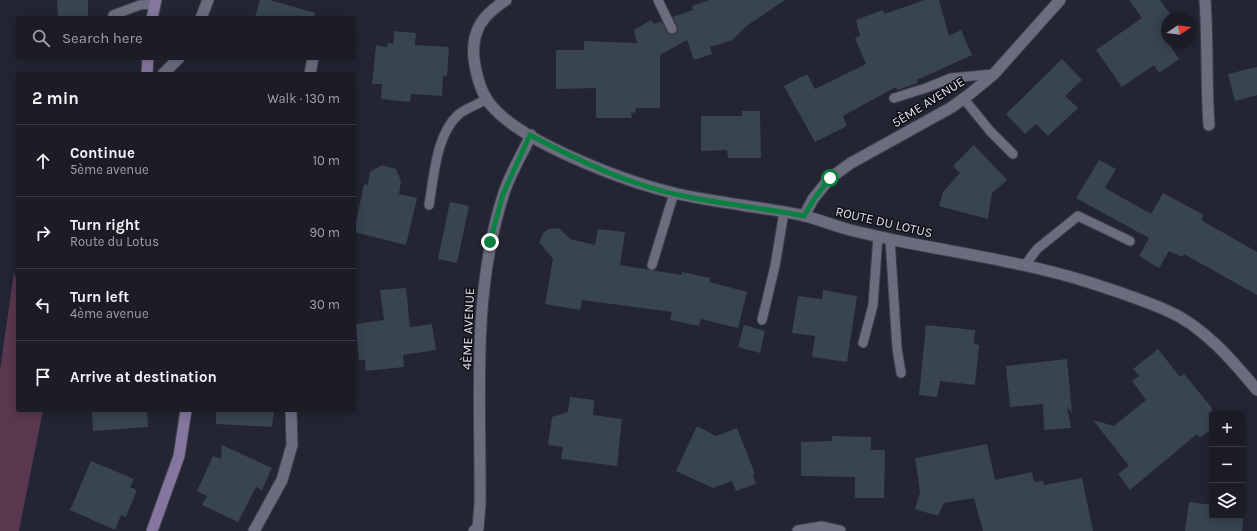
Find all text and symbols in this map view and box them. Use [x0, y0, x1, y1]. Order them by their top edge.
north arrow [1161, 12, 1197, 48]
search box [16, 16, 356, 60]
icon: search [30, 27, 52, 49]
text: Search here [62, 29, 143, 47]
street label: 5ÈME AVENUE [888, 72, 967, 130]
text: 2 min [32, 88, 79, 108]
text: Walk · 130 m [267, 91, 340, 106]
text: Continue [70, 144, 135, 162]
icon: ahead [32, 150, 54, 172]
text: 10 m [313, 153, 340, 168]
text: 5ème avenue [70, 162, 149, 177]
route start [821, 169, 839, 187]
street label: ROUTE DU LOTUS [834, 204, 934, 240]
text: Turn right [70, 216, 140, 234]
icon: right [32, 222, 54, 244]
text: 90 m [309, 225, 340, 240]
route end [481, 233, 499, 251]
text: Route du Lotus [70, 234, 159, 249]
street label: 4ÈME AVENUE [457, 287, 477, 370]
text: Turn left [70, 288, 129, 306]
icon: left [32, 294, 54, 316]
text: 30 m [309, 297, 340, 312]
text: 4ème avenue [70, 306, 149, 321]
icon: arrive [32, 366, 54, 388]
text: Arrive at destination [70, 368, 217, 386]
map controls [1209, 411, 1245, 519]
button: + [1209, 411, 1245, 447]
button: − [1209, 447, 1245, 483]
button: layers [1209, 483, 1245, 519]

